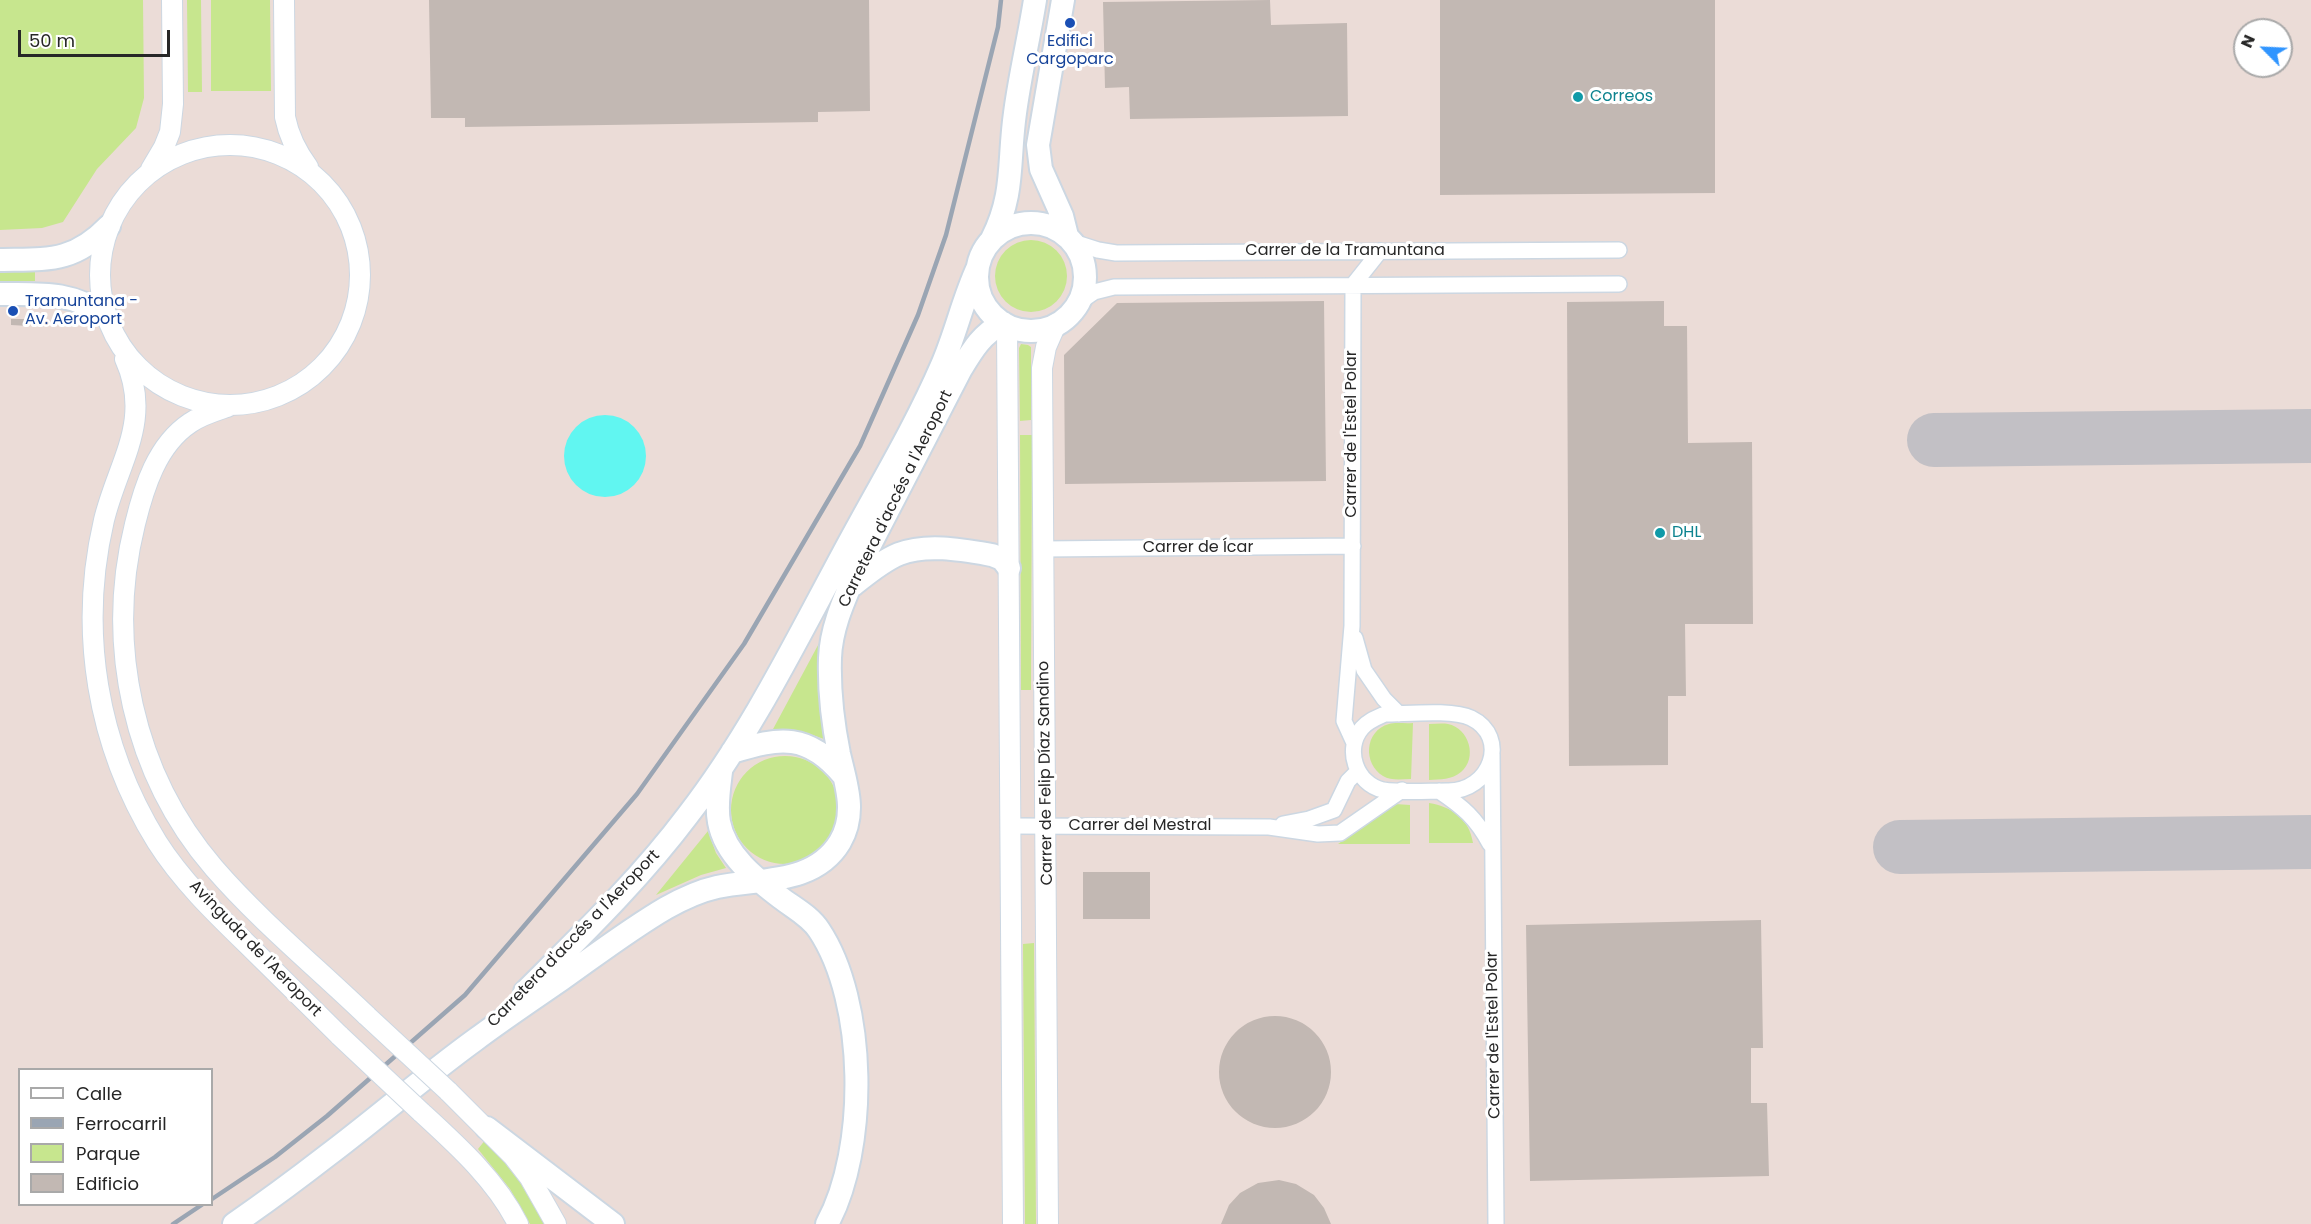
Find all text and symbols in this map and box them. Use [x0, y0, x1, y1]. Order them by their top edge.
marker: Edifici Cargoparc [1063, 16, 1077, 30]
scale bar [21, 18, 172, 56]
north arrow [2233, 18, 2293, 78]
text: 50 m [29, 28, 75, 53]
text: N [2235, 31, 2261, 51]
place label: Edifici Cargoparc [1026, 32, 1114, 70]
place label: Correos [1590, 87, 1653, 107]
marker: Correos [1571, 90, 1585, 104]
street label: Carrer de la Tramuntana [1245, 241, 1445, 261]
place label: Tramuntana - Av. Aeroport [25, 292, 138, 330]
marker: Tramuntana - Av. Aeroport [6, 304, 20, 318]
street label: Carrer de l'Estel Polar [1342, 350, 1362, 518]
street label: Carretera d'accés a l'Aeroport [835, 387, 957, 611]
place label: DHL [1672, 523, 1701, 543]
marker: DHL [1653, 526, 1667, 540]
street label: Carrer de Ícar [1143, 538, 1253, 558]
street label: Carrer de Felip Díaz Sandino [1034, 661, 1058, 885]
street label: Carrer del Mestral [1069, 816, 1211, 836]
street label: Carretera d'accés a l'Aeroport [484, 846, 664, 1032]
street label: Avinguda de l'Aeroport [185, 877, 325, 1021]
street label: Carrer de l'Estel Polar [1483, 951, 1505, 1119]
legend [18, 1068, 213, 1206]
text: Calle [76, 1081, 122, 1106]
text: Ferrocarril [76, 1111, 167, 1136]
text: Parque [76, 1141, 140, 1166]
text: Edificio [76, 1171, 139, 1196]

